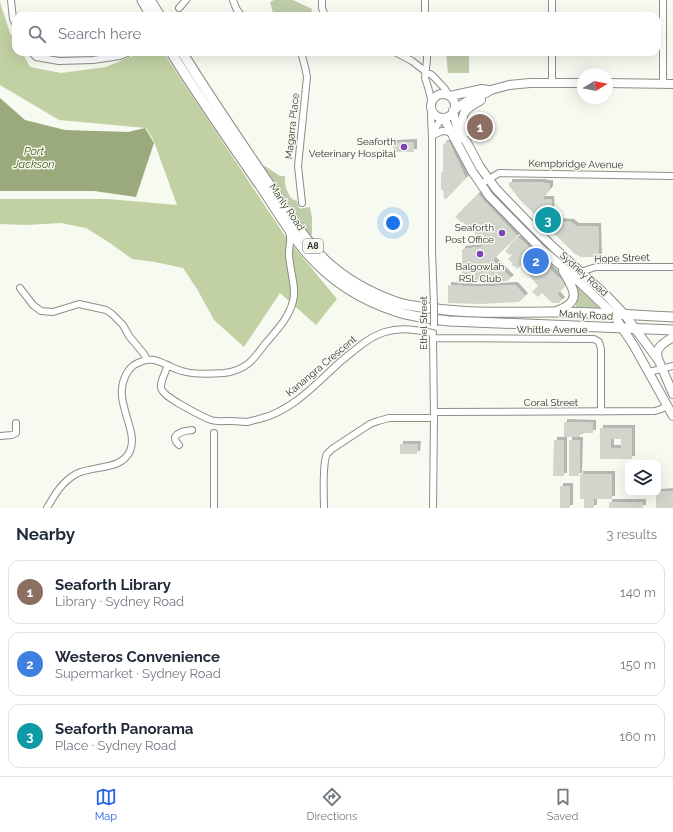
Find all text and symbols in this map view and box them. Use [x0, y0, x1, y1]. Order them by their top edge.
search box [12, 12, 661, 56]
icon: search [26, 23, 48, 45]
text: Search here [58, 25, 141, 43]
north arrow [577, 68, 613, 104]
street label: Magarra Place [283, 92, 301, 160]
pin: 1 [467, 112, 493, 142]
place label: Seaforth Veterinary Hospital [309, 136, 396, 159]
marker: Seaforth Veterinary Hospital [399, 142, 409, 152]
water label: Port Jackson [13, 145, 54, 171]
street label: Kempbridge Avenue [529, 158, 624, 170]
street label: Manly Road [267, 181, 307, 233]
pin: 3 [535, 205, 561, 235]
your location [383, 213, 403, 233]
place label: Seaforth Post Office [445, 222, 494, 245]
marker: Seaforth Post Office [497, 228, 507, 238]
road number: A8 [303, 239, 323, 253]
pin: 2 [523, 246, 549, 276]
marker: Balgowlah RSL Club [475, 249, 485, 259]
street label: Sydney Road [558, 250, 610, 298]
street label: Hope Street [594, 252, 651, 264]
place label: Balgowlah RSL Club [456, 261, 505, 284]
street label: Ethel Street [418, 295, 429, 350]
street label: Manly Road [559, 308, 613, 322]
street label: Whittle Avenue [516, 324, 588, 335]
street label: Kanangra Crescent [284, 333, 359, 399]
street label: Coral Street [524, 397, 579, 408]
map controls [625, 460, 661, 496]
button: layers [625, 460, 661, 496]
text: Nearby [16, 524, 75, 544]
text: 3 results [607, 527, 657, 542]
text: Seaforth Library [55, 576, 171, 594]
text: 1 [27, 585, 33, 600]
text: 140 m [620, 585, 656, 600]
text: Library · Sydney Road [55, 594, 184, 609]
text: Westeros Convenience [55, 648, 220, 666]
text: 2 [26, 657, 34, 672]
text: 150 m [620, 657, 656, 672]
text: Supermarket · Sydney Road [55, 666, 221, 681]
text: Seaforth Panorama [55, 720, 193, 738]
text: 3 [26, 729, 34, 744]
text: 160 m [619, 729, 656, 744]
text: Place · Sydney Road [55, 738, 176, 753]
tab: Map [95, 786, 117, 823]
tab: Directions [307, 786, 357, 823]
tab: Saved [547, 786, 578, 823]

